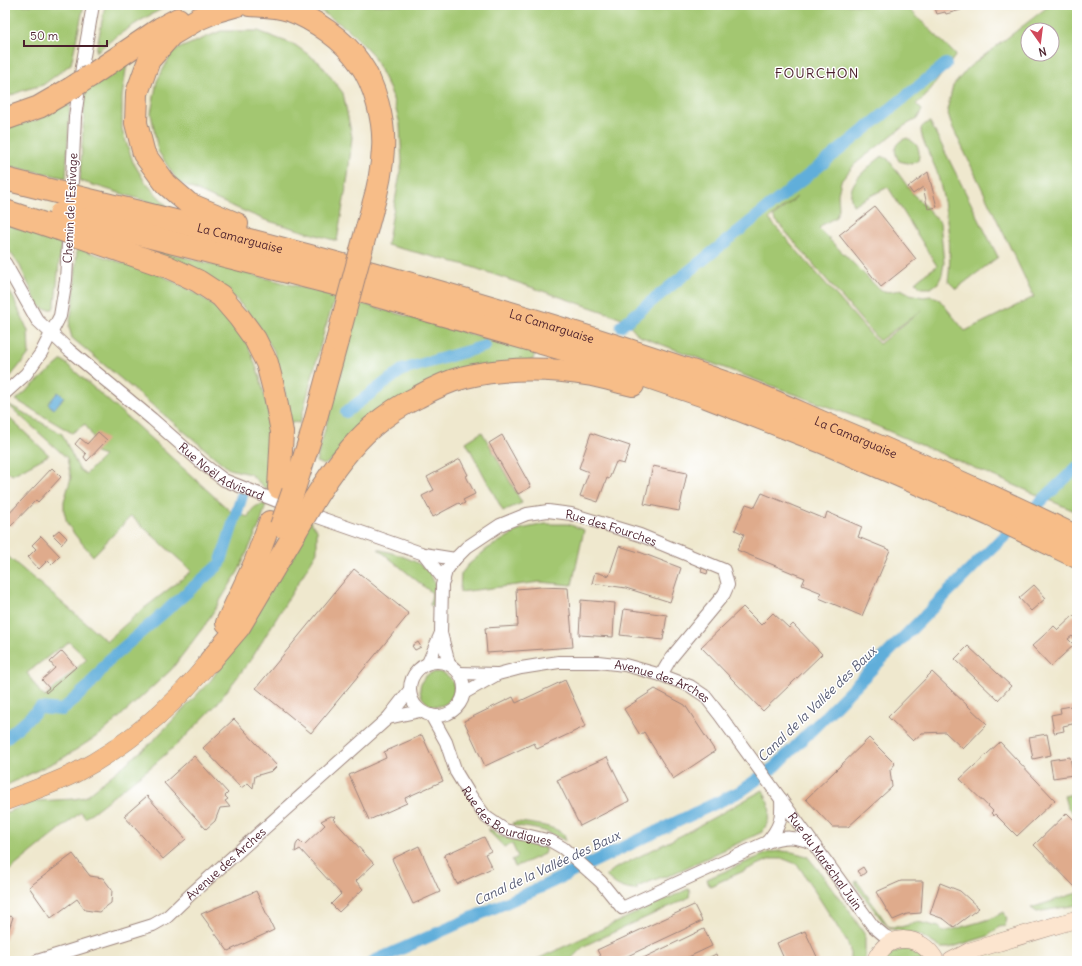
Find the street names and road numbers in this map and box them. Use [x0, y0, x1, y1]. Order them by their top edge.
street label: Chemin de l'Estivage [60, 152, 80, 264]
street label: La Camarguaise [196, 219, 285, 256]
street label: La Camarguaise [508, 305, 596, 346]
street label: La Camarguaise [812, 413, 900, 461]
street label: Rue Noël Advisard [176, 439, 266, 503]
street label: Rue des Fourches [565, 506, 659, 549]
street label: Avenue des Arches [614, 656, 714, 705]
street label: Rue des Bourdigues [459, 783, 553, 848]
street label: Rue du Maréchal Juin [785, 809, 866, 912]
street label: Avenue des Arches [182, 824, 269, 903]

